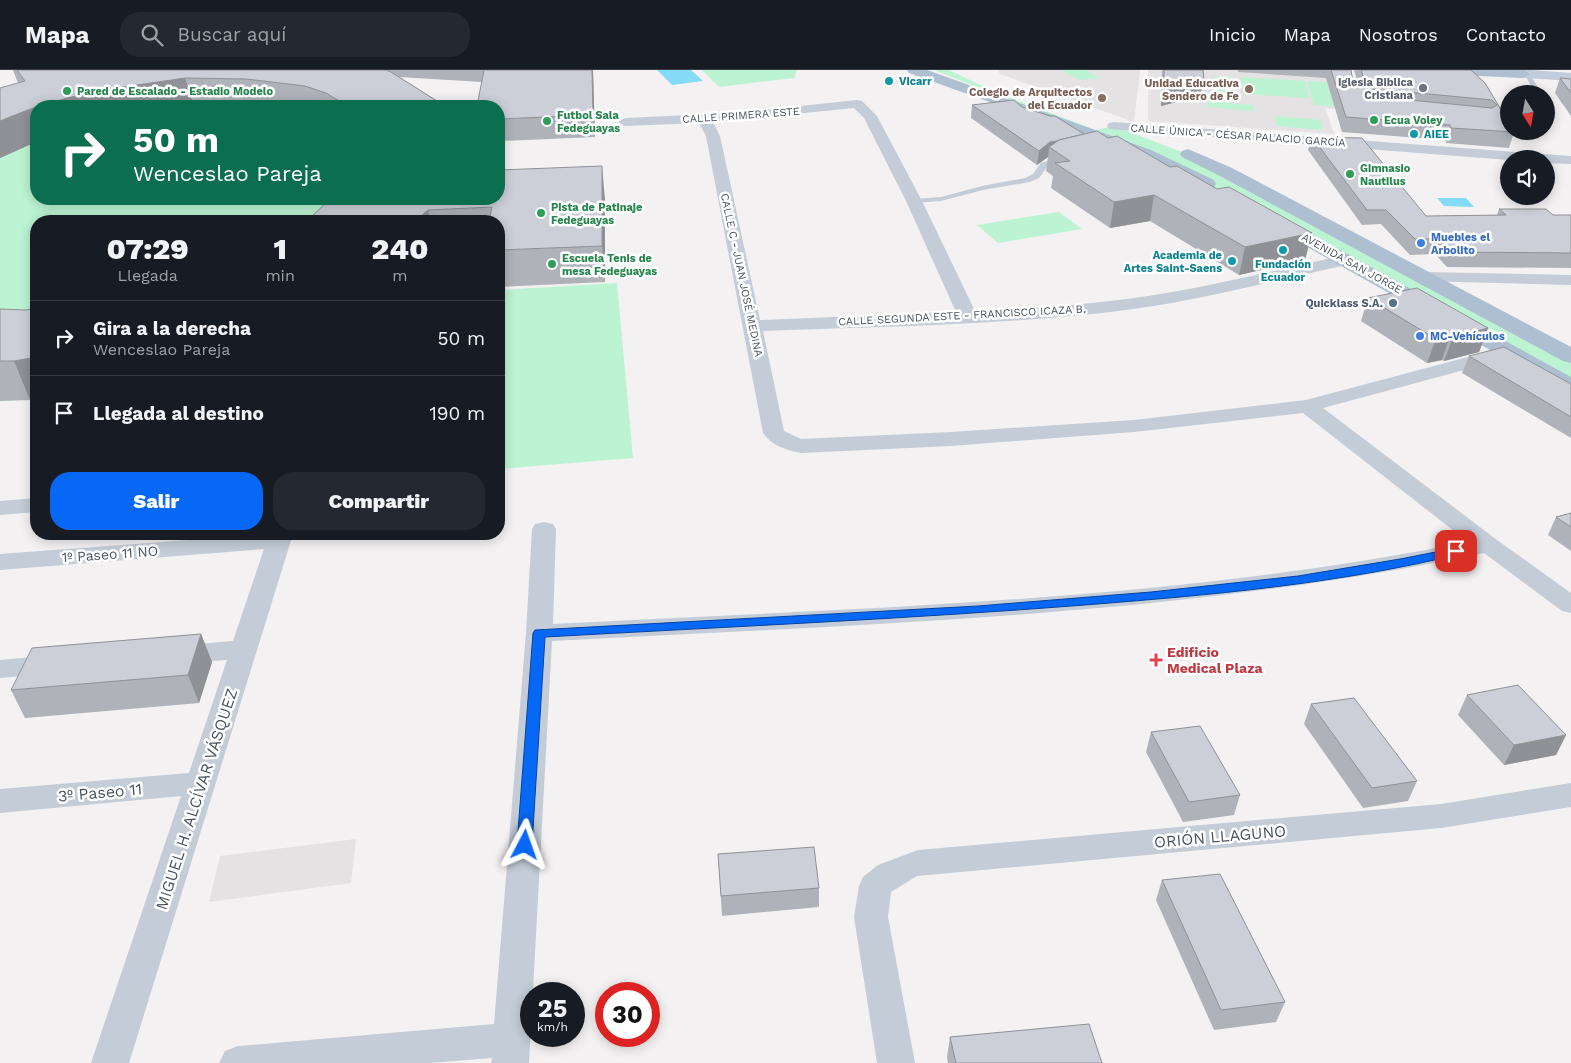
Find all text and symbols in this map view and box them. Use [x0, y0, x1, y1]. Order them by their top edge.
search box [120, 12, 470, 57]
text: Mapa [25, 21, 90, 49]
icon: search [138, 21, 166, 49]
text: Buscar aquí [178, 23, 286, 46]
text: Inicio [1209, 24, 1256, 45]
text: Mapa [1284, 24, 1331, 45]
text: Nosotros [1359, 24, 1438, 45]
text: Contacto [1466, 24, 1546, 45]
marker: Vicarr [883, 75, 895, 87]
place label: Vicarr [899, 75, 932, 88]
place label: Iglesia Biblica Cristiana [1338, 76, 1414, 102]
place label: Unidad Educativa Sendero de Fe [1145, 77, 1240, 103]
marker: Iglesia Biblica Cristiana [1417, 82, 1429, 94]
marker: Unidad Educativa Sendero de Fe [1243, 83, 1255, 95]
marker: Pared de Escalado - Estadio Modelo [61, 85, 73, 97]
place label: Pared de Escalado - Estadio Modelo [77, 85, 273, 98]
north arrow [1500, 85, 1555, 140]
map controls [1500, 85, 1555, 205]
place label: Colegio de Arquitectos del Ecuador [969, 86, 1092, 112]
marker: Colegio de Arquitectos del Ecuador [1096, 92, 1108, 104]
street label: CALLE PRIMERA ESTE [682, 105, 800, 126]
place label: Futbol Sala Fedeguayas [557, 109, 620, 135]
marker: Ecua Voley [1368, 114, 1380, 126]
place label: Ecua Voley [1384, 114, 1443, 127]
marker: Futbol Sala Fedeguayas [541, 115, 553, 127]
text: 50 m [133, 119, 219, 161]
icon: right [50, 120, 115, 185]
street label: CALLE ÚNICA - CÉSAR PALACIO GARCÍA [1130, 120, 1346, 150]
marker: AIEE [1408, 128, 1420, 140]
place label: AIEE [1424, 128, 1449, 141]
button: sound [1500, 150, 1555, 205]
text: Wenceslao Pareja [133, 161, 322, 186]
place label: Gimnasio Nautilus [1360, 162, 1411, 188]
marker: Gimnasio Nautilus [1344, 168, 1356, 180]
street label: CALLE C - JUAN JOSÉ MEDINA [718, 192, 766, 358]
place label: Pista de Patinaje Fedeguayas [551, 201, 642, 227]
marker: Pista de Patinaje Fedeguayas [535, 207, 547, 219]
street label: AVENIDA SAN JORGE [1299, 230, 1404, 296]
text: 07:29 [107, 231, 189, 266]
text: 1 [273, 231, 287, 266]
text: 240 [371, 231, 428, 266]
place label: Muebles el Arbolito [1431, 231, 1490, 257]
marker: Muebles el Arbolito [1415, 237, 1427, 249]
marker: Fundación Ecuador [1277, 244, 1289, 256]
place label: Academia de Artes Saint-Saens [1124, 249, 1222, 275]
place label: Escuela Tenis de mesa Fedeguayas [562, 252, 657, 278]
marker: Academia de Artes Saint-Saens [1226, 255, 1238, 267]
marker: Escuela Tenis de mesa Fedeguayas [546, 258, 558, 270]
place label: Fundación Ecuador [1255, 258, 1311, 284]
text: Llegada [118, 266, 178, 285]
text: min [265, 266, 295, 285]
text: m [392, 266, 408, 285]
place label: Quicklass S.A. [1305, 297, 1383, 310]
marker: Quicklass S.A. [1387, 297, 1399, 309]
street label: CALLE SEGUNDA ESTE - FRANCISCO ICAZA B. [838, 303, 1086, 328]
text: Gira a la derecha [93, 317, 251, 340]
icon: right [50, 324, 78, 352]
text: 50 m [438, 327, 485, 350]
marker: MC-Vehículos [1414, 330, 1426, 342]
place label: MC-Vehículos [1430, 330, 1505, 343]
text: Wenceslao Pareja [93, 340, 230, 359]
icon: arrive [50, 399, 78, 427]
text: Llegada al destino [93, 402, 264, 425]
text: 190 m [429, 402, 485, 425]
button: Salir [50, 472, 263, 530]
button: Compartir [273, 472, 485, 530]
pin [1435, 530, 1477, 572]
icon: arrive [1442, 537, 1470, 565]
street label: 1º Paseo 11 NO [61, 543, 159, 565]
place label: Edificio Medical Plaza [1167, 644, 1263, 676]
marker: Edificio Medical Plaza [1149, 653, 1163, 667]
street label: MIGUEL H. ALCÍVAR VÁSQUEZ [152, 686, 241, 912]
street label: 3º Paseo 11 [57, 779, 143, 806]
position arrow [498, 818, 550, 870]
street label: ORIÓN LLAGUNO [1153, 821, 1287, 852]
speed limit sign: 30 [595, 982, 660, 1047]
text: 25 [538, 994, 567, 1023]
text: km/h [537, 1020, 568, 1034]

